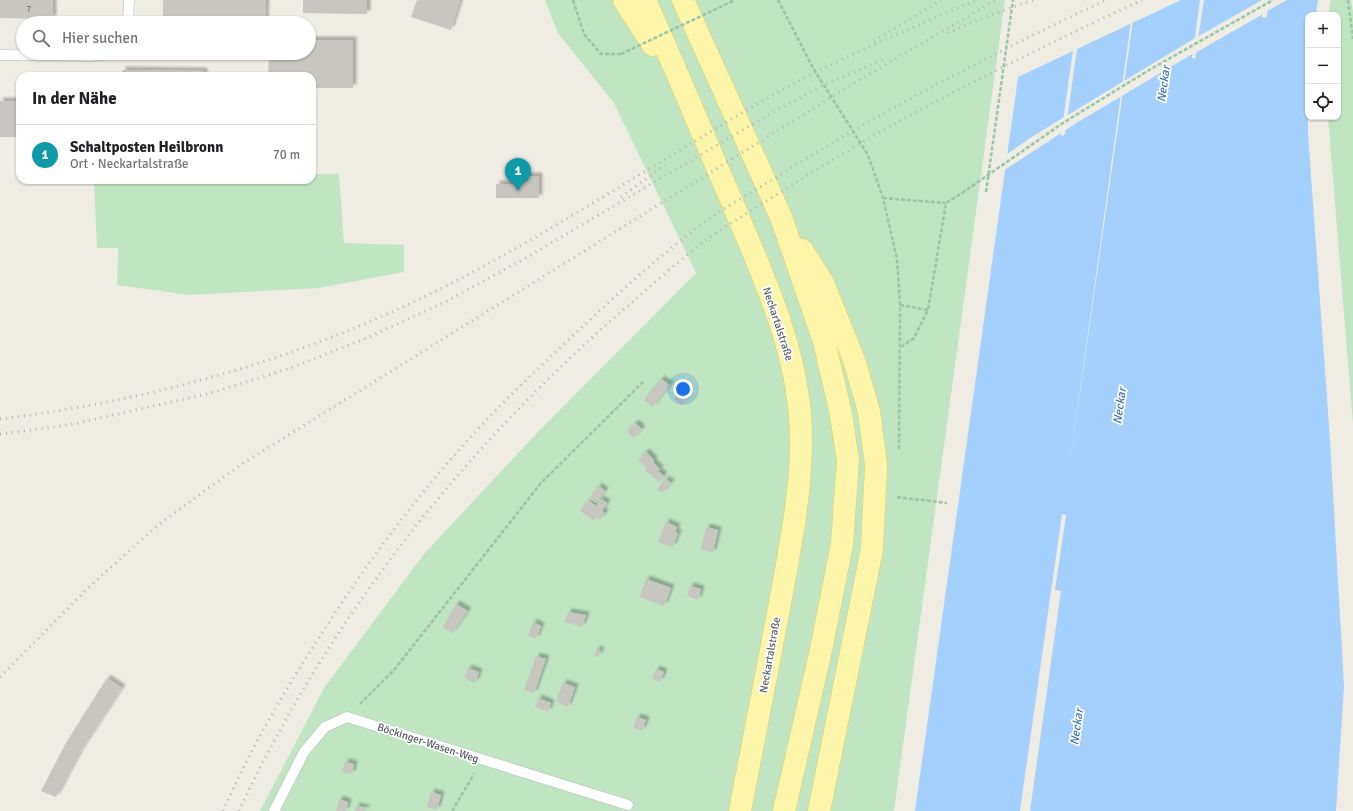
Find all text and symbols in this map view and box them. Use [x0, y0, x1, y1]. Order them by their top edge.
house number: 7 [27, 4, 32, 15]
map controls [1305, 12, 1341, 120]
button: + [1305, 12, 1341, 48]
search box [16, 16, 316, 60]
icon: search [30, 27, 52, 49]
text: Hier suchen [62, 29, 138, 47]
button: − [1305, 48, 1341, 84]
water label: Neckar [1154, 63, 1174, 103]
button: locate [1305, 84, 1341, 120]
text: In der Nähe [32, 88, 117, 109]
text: Schaltposten Heilbronn [70, 138, 223, 156]
text: 1 [41, 147, 49, 163]
text: 70 m [273, 147, 300, 163]
text: Ort · Neckartalstraße [70, 156, 189, 172]
pin: 1 [505, 158, 531, 191]
street label: Neckartalstraße [760, 285, 796, 363]
your location [673, 379, 693, 399]
water label: Neckar [1110, 385, 1130, 425]
street label: Neckartalstraße [757, 616, 783, 694]
water label: Neckar [1067, 706, 1087, 746]
street label: Böckinger-Wasen-Weg [376, 720, 481, 766]

